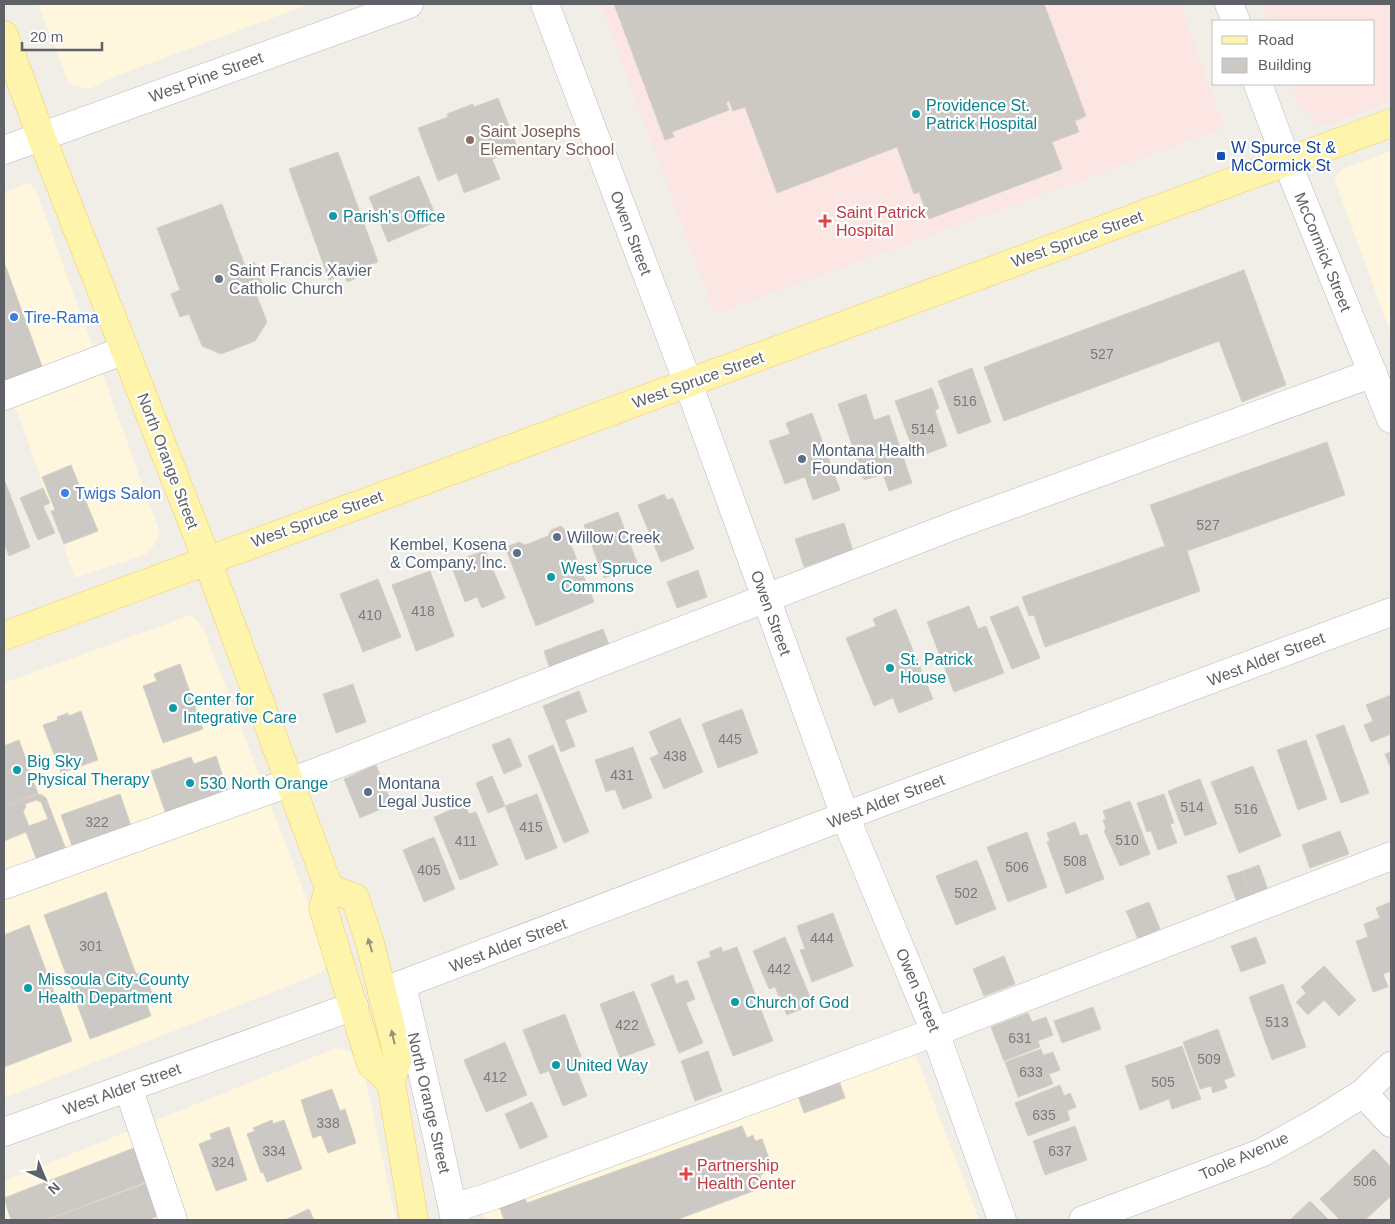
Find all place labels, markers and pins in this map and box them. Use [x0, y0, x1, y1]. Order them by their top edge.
place label: Providence St. Patrick Hospital [926, 97, 1037, 132]
marker: Providence St. Patrick Hospital [910, 108, 922, 120]
place label: Saint Josephs Elementary School [480, 123, 614, 158]
marker: Saint Josephs Elementary School [464, 134, 476, 146]
place label: W Spurce St & McCormick St [1231, 139, 1336, 174]
marker: W Spurce St & McCormick St [1215, 150, 1227, 162]
place label: Saint Patrick Hospital [836, 204, 927, 239]
place label: Parish's Office [343, 208, 445, 225]
marker: Parish's Office [327, 210, 339, 222]
marker: Saint Patrick Hospital [818, 214, 832, 228]
place label: Saint Francis Xavier Catholic Church [229, 262, 373, 297]
marker: Saint Francis Xavier Catholic Church [213, 273, 225, 285]
place label: Tire-Rama [24, 309, 99, 326]
marker: Tire-Rama [8, 311, 20, 323]
place label: Montana Health Foundation [812, 442, 925, 477]
marker: Montana Health Foundation [796, 453, 808, 465]
place label: Twigs Salon [75, 485, 161, 502]
marker: Twigs Salon [59, 487, 71, 499]
place label: Willow Creek [567, 529, 661, 546]
marker: Willow Creek [551, 531, 563, 543]
place label: Kembel, Kosena & Company, Inc. [390, 536, 507, 571]
marker: Kembel, Kosena & Company, Inc. [511, 547, 523, 559]
place label: West Spruce Commons [561, 560, 652, 595]
marker: West Spruce Commons [545, 571, 557, 583]
place label: St. Patrick House [900, 651, 974, 686]
marker: St. Patrick House [884, 662, 896, 674]
place label: Center for Integrative Care [183, 691, 297, 726]
marker: Center for Integrative Care [167, 702, 179, 714]
place label: Big Sky Physical Therapy [27, 753, 149, 788]
marker: Big Sky Physical Therapy [11, 764, 23, 776]
place label: 530 North Orange [200, 775, 328, 792]
place label: Montana Legal Justice [378, 775, 471, 810]
marker: 530 North Orange [184, 777, 196, 789]
marker: Montana Legal Justice [362, 786, 374, 798]
place label: Missoula City-County Health Department [38, 971, 189, 1006]
marker: Missoula City-County Health Department [22, 982, 34, 994]
place label: Church of God [745, 994, 849, 1011]
marker: Church of God [729, 996, 741, 1008]
place label: United Way [566, 1057, 648, 1074]
marker: United Way [550, 1059, 562, 1071]
place label: Partnership Health Center [697, 1157, 796, 1192]
marker: Partnership Health Center [679, 1167, 693, 1181]

